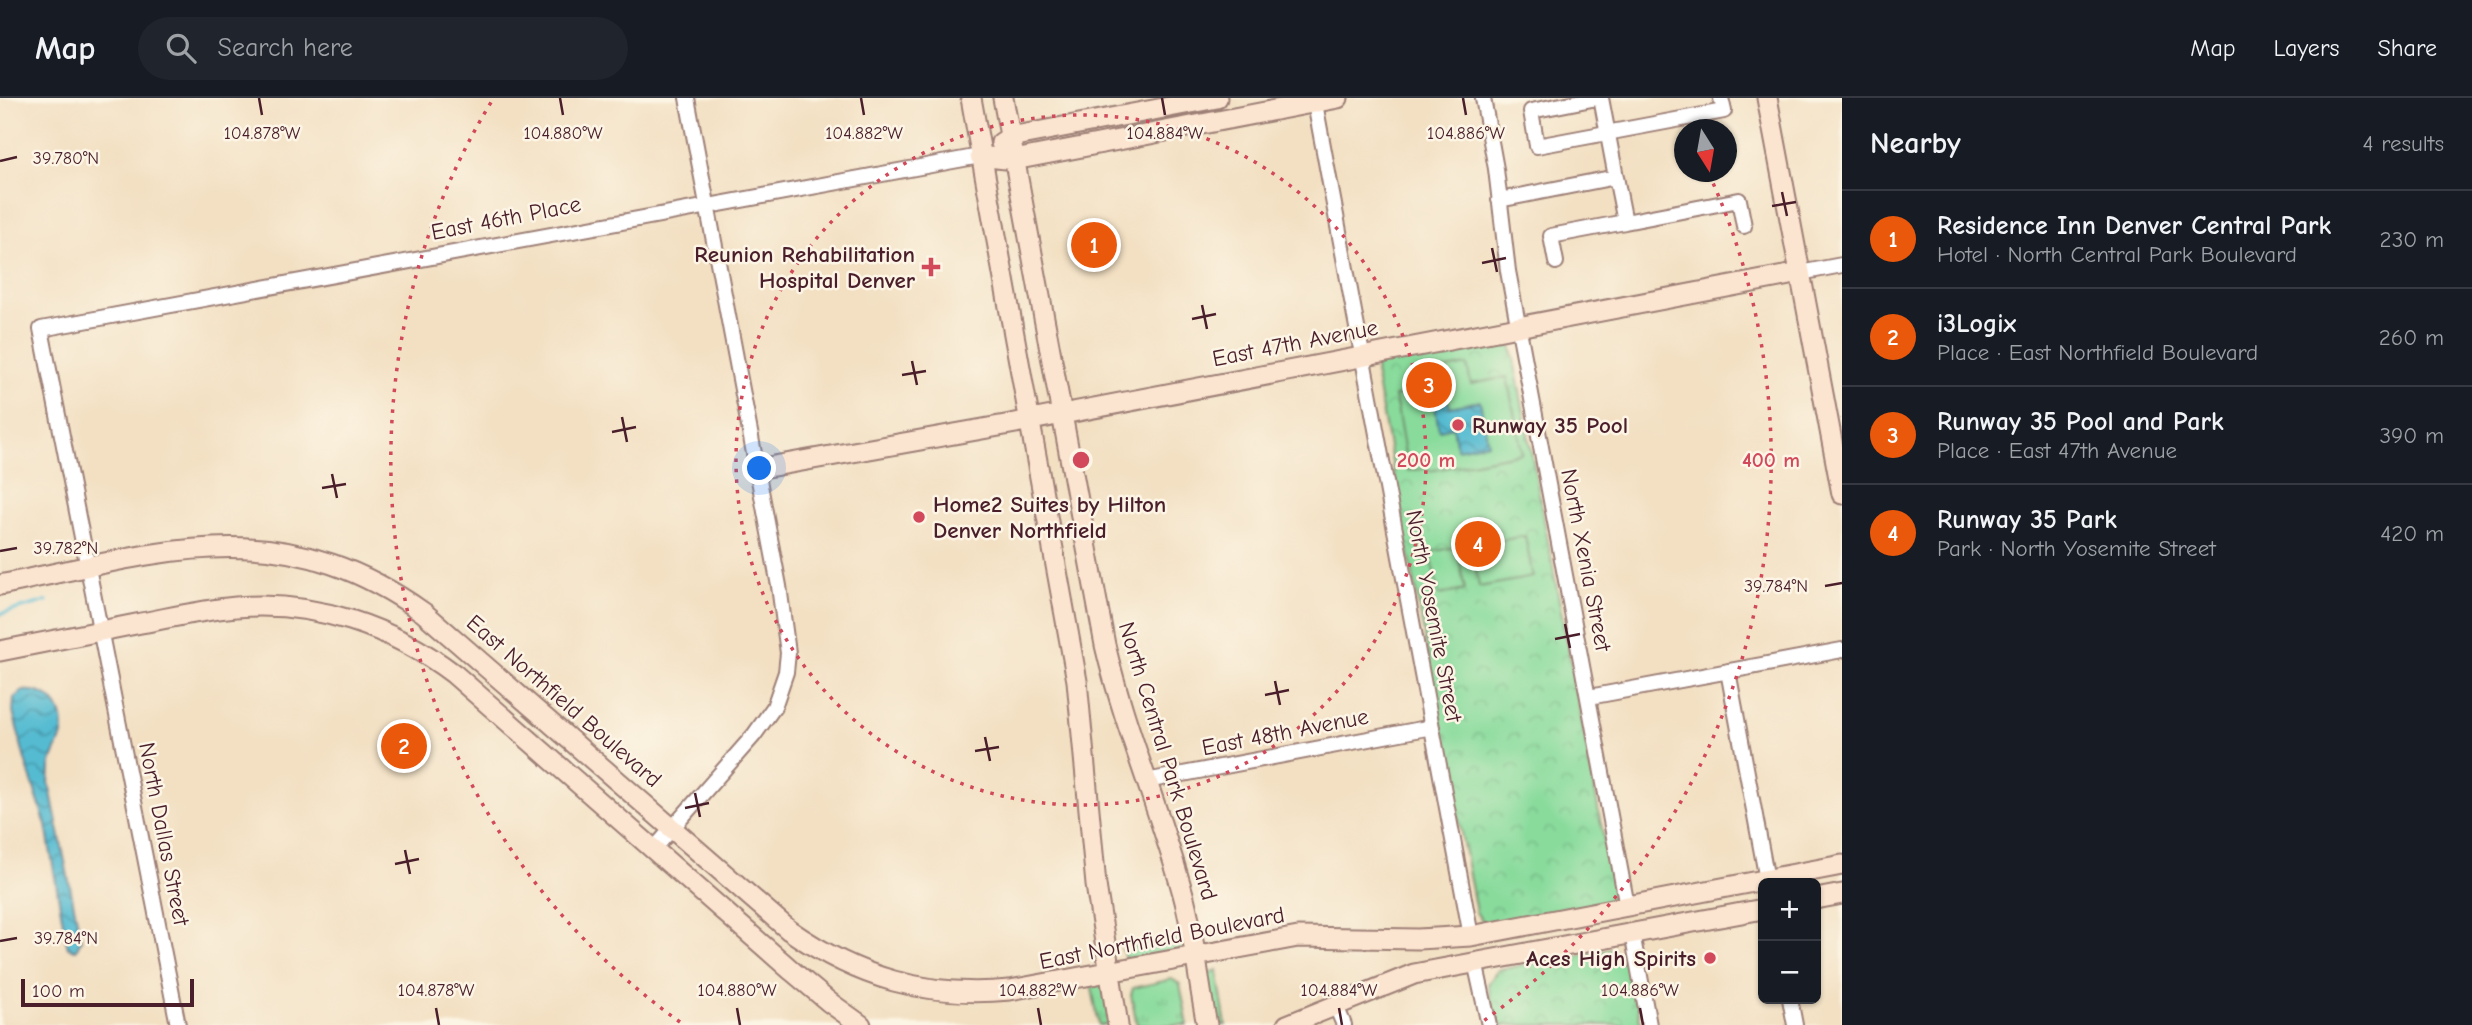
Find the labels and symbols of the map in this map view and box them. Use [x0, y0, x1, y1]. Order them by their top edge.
north arrow [1674, 119, 1737, 182]
text: 104.878°W [224, 123, 301, 144]
text: 104.880°W [523, 123, 603, 144]
text: 104.882°W [825, 123, 903, 144]
text: 104.884°W [1127, 123, 1204, 144]
text: 104.886°W [1427, 123, 1505, 144]
text: 39.780°N [33, 148, 99, 169]
street label: East 46th Place [429, 190, 583, 246]
pin: 1 [1071, 219, 1117, 271]
place label: Reunion Rehabilitation Hospital Denver [694, 241, 916, 294]
marker: Reunion Rehabilitation Hospital Denver [921, 257, 941, 277]
street label: East 47th Avenue [1210, 314, 1380, 372]
pin: 3 [1406, 359, 1452, 411]
place label: Runway 35 Pool [1472, 412, 1628, 439]
marker: Runway 35 Pool [1450, 417, 1466, 433]
centre of rings [1069, 448, 1093, 472]
text: 200 m [1397, 448, 1455, 472]
text: 400 m [1742, 448, 1800, 472]
your location [742, 451, 776, 485]
street label: North Xenia Street [1555, 466, 1617, 655]
place label: Home2 Suites by Hilton Denver Northfield [933, 491, 1166, 544]
street label: North Yosemite Street [1400, 508, 1468, 726]
marker: Home2 Suites by Hilton Denver Northfield [911, 509, 927, 525]
pin: 4 [1455, 518, 1501, 570]
text: 39.782°N [34, 538, 98, 559]
text: 39.784°N [1744, 576, 1808, 597]
street label: East Northfield Boulevard [461, 609, 667, 793]
street label: North Central Park Boulevard [1113, 619, 1223, 903]
street label: East 48th Avenue [1199, 703, 1371, 761]
pin: 2 [381, 720, 427, 772]
street label: North Dallas Street [133, 740, 195, 929]
street label: East Northfield Boulevard [1037, 901, 1287, 975]
text: 39.784°N [34, 928, 98, 949]
place label: Aces High Spirits [1526, 945, 1696, 972]
marker: Aces High Spirits [1702, 950, 1718, 966]
scale bar [21, 976, 194, 1008]
text: 104.878°W [398, 980, 475, 1001]
text: 104.880°W [697, 980, 777, 1001]
text: 104.882°W [999, 980, 1077, 1001]
text: 104.884°W [1301, 980, 1378, 1001]
text: 104.886°W [1601, 980, 1679, 1001]

